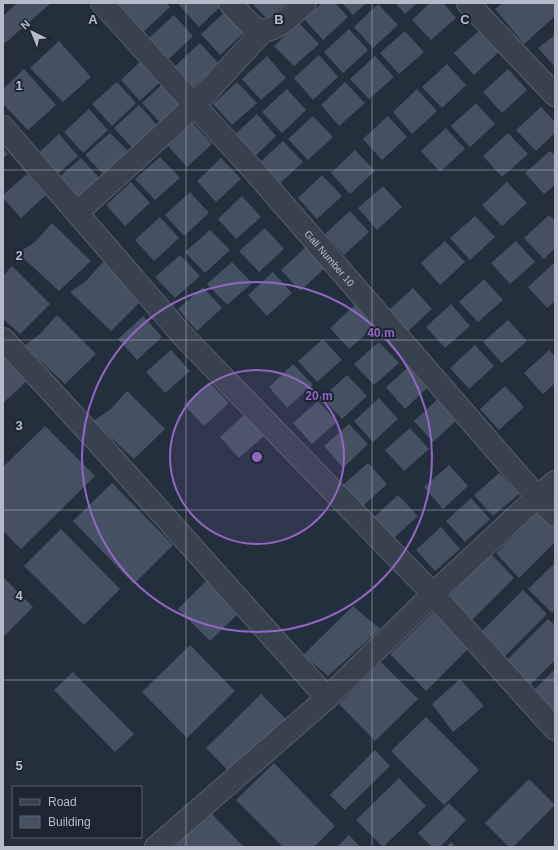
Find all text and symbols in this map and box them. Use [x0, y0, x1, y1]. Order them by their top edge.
north arrow [12, 12, 52, 52]
text: A [88, 12, 98, 27]
text: B [274, 12, 284, 27]
text: C [460, 12, 470, 27]
text: N [18, 18, 32, 32]
text: 1 [15, 78, 23, 93]
street label: Gali Number 10 [303, 228, 357, 288]
text: 2 [15, 248, 23, 263]
text: 40 m [367, 326, 395, 340]
text: 20 m [305, 389, 333, 403]
text: 3 [15, 418, 23, 433]
centre of rings [250, 450, 264, 464]
text: 4 [15, 588, 23, 603]
text: 5 [15, 758, 23, 773]
legend [12, 786, 142, 838]
text: Road [48, 795, 77, 809]
text: Building [48, 815, 91, 829]

